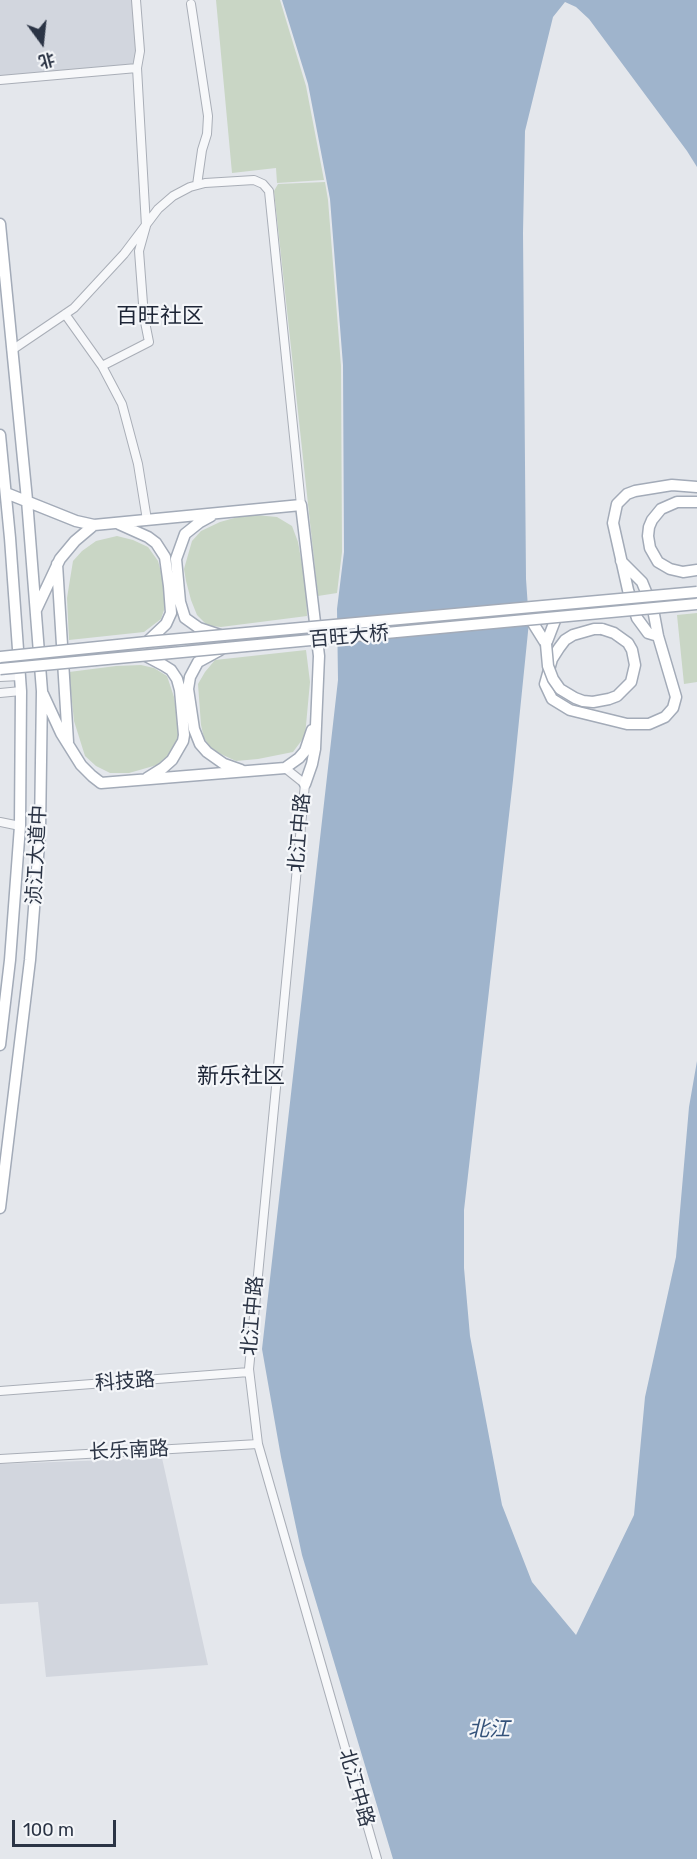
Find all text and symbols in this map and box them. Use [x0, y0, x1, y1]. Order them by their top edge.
north arrow [12, 12, 72, 72]
text: 北 [37, 49, 57, 71]
district label: 百旺社区 [116, 304, 204, 330]
street label: 百旺大桥 [308, 622, 390, 652]
street label: 北江中路 [285, 792, 315, 874]
street label: 浈江大道中 [22, 804, 52, 906]
district label: 新乐社区 [197, 1064, 285, 1090]
street label: 北江中路 [238, 1275, 268, 1357]
street label: 科技路 [94, 1368, 156, 1396]
street label: 长乐南路 [88, 1437, 170, 1465]
water label: 北江 [468, 1717, 510, 1743]
street label: 北江中路 [333, 1746, 379, 1830]
scale bar [15, 1808, 118, 1846]
text: 100 m [23, 1819, 74, 1841]

